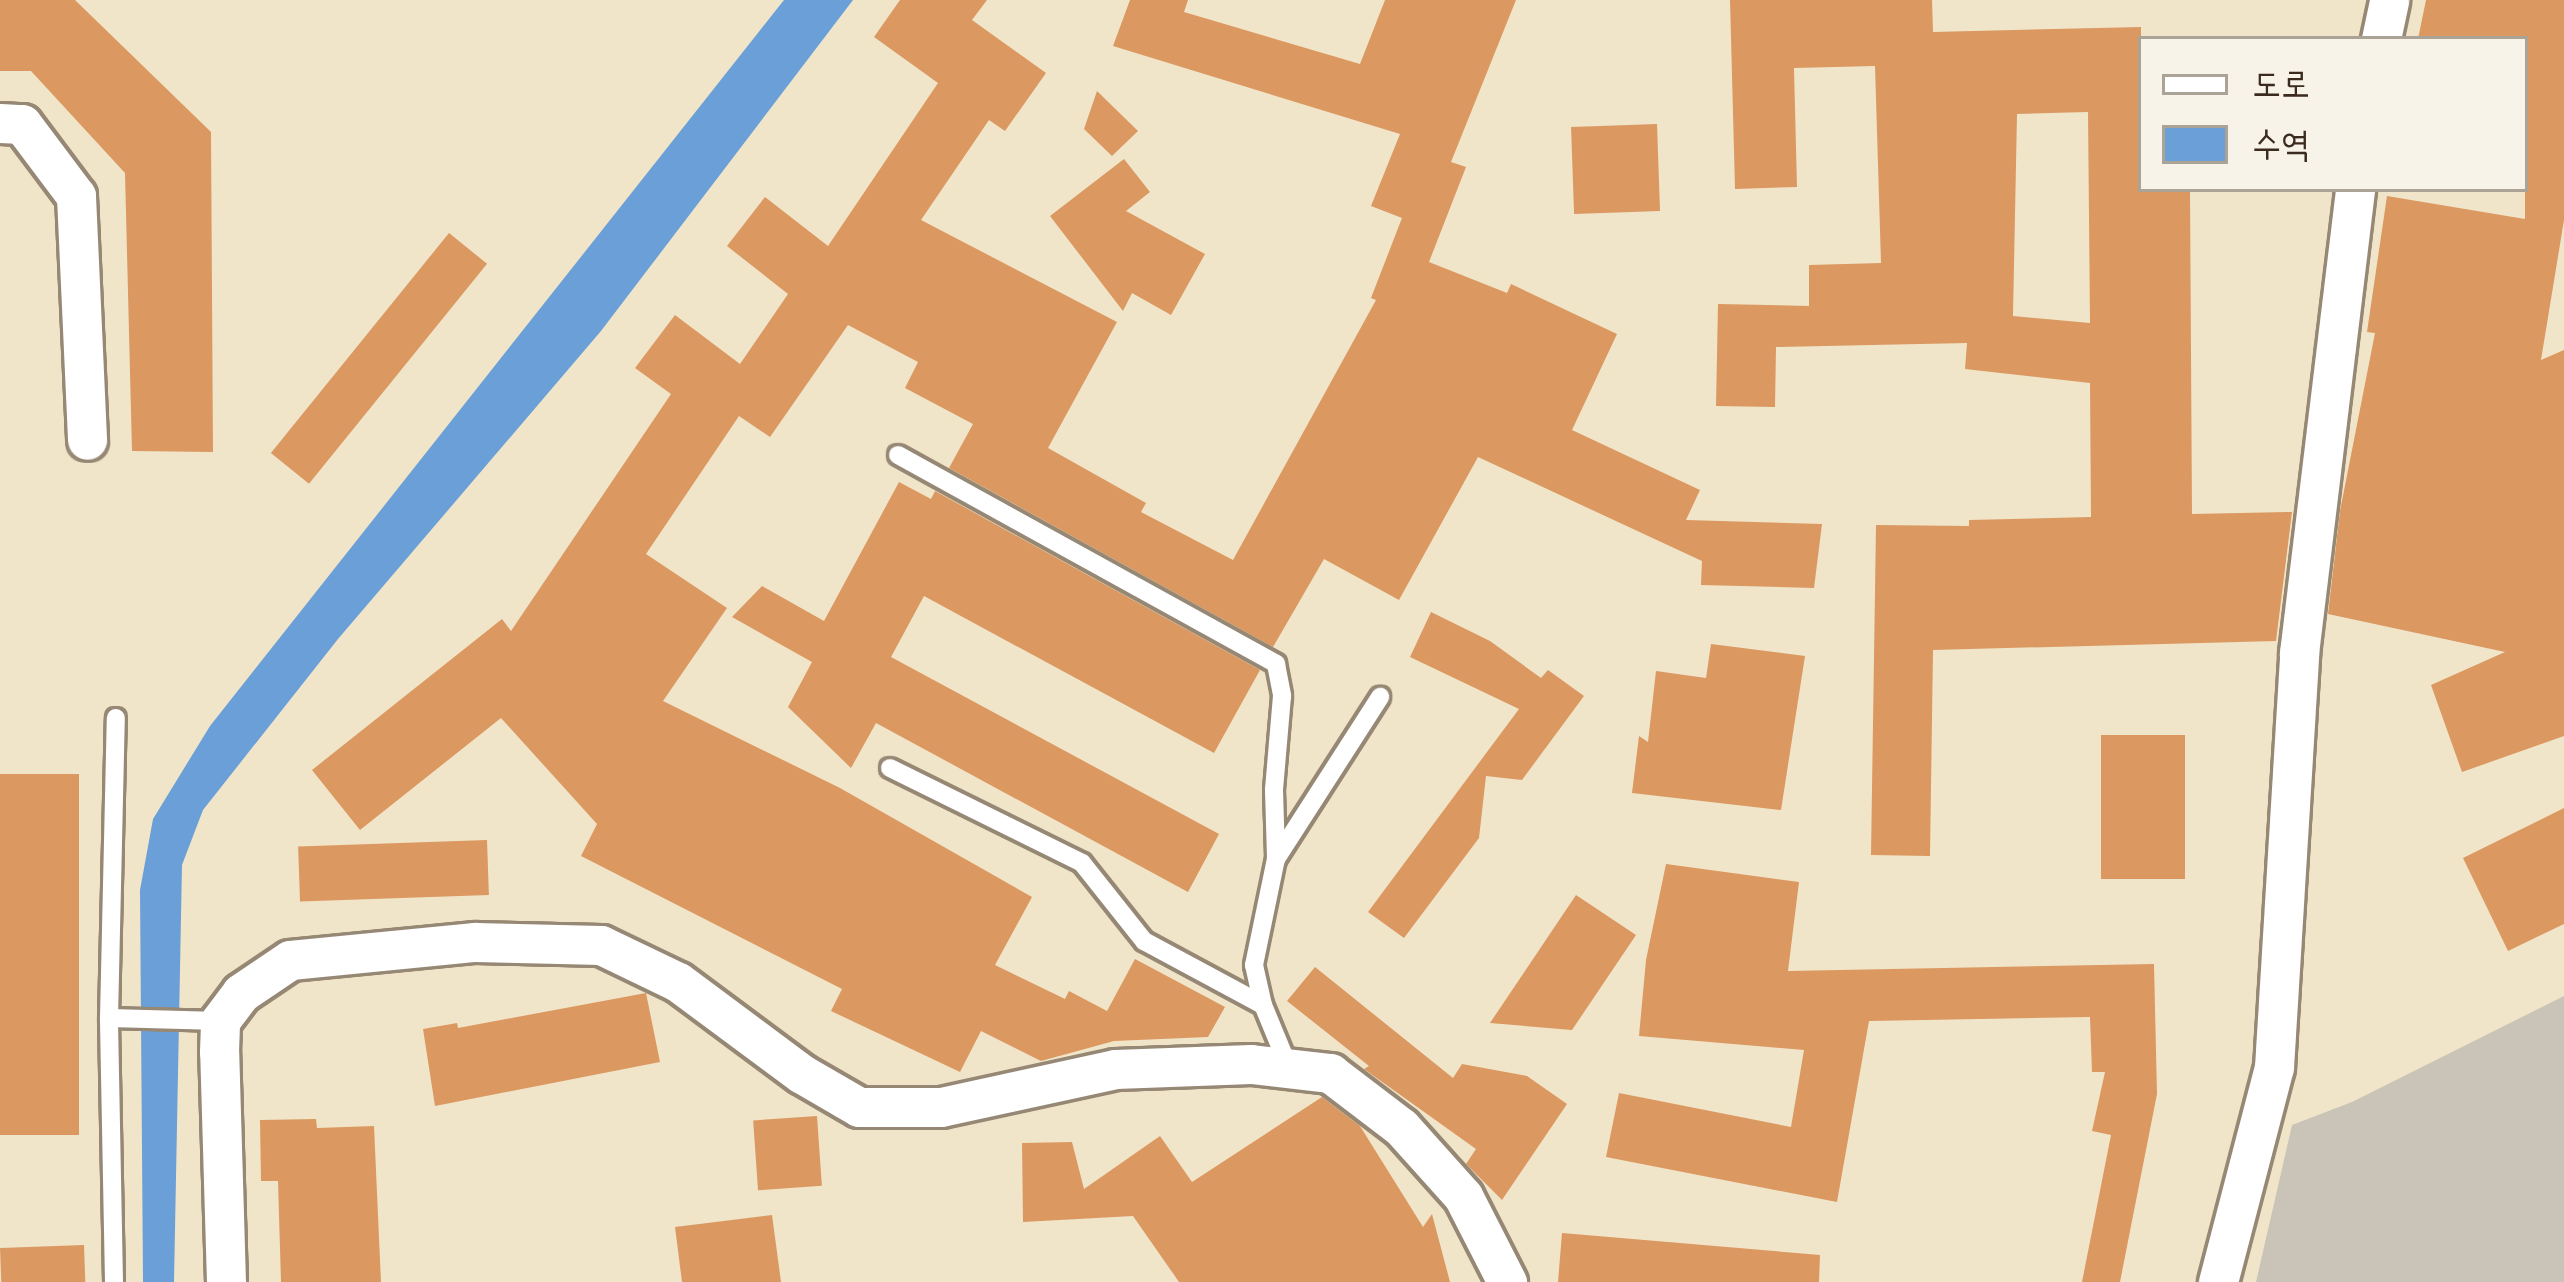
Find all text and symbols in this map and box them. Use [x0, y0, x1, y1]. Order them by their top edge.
legend [2138, 36, 2528, 192]
text: 도로 [2252, 61, 2310, 106]
text: 수역 [2252, 121, 2310, 166]

